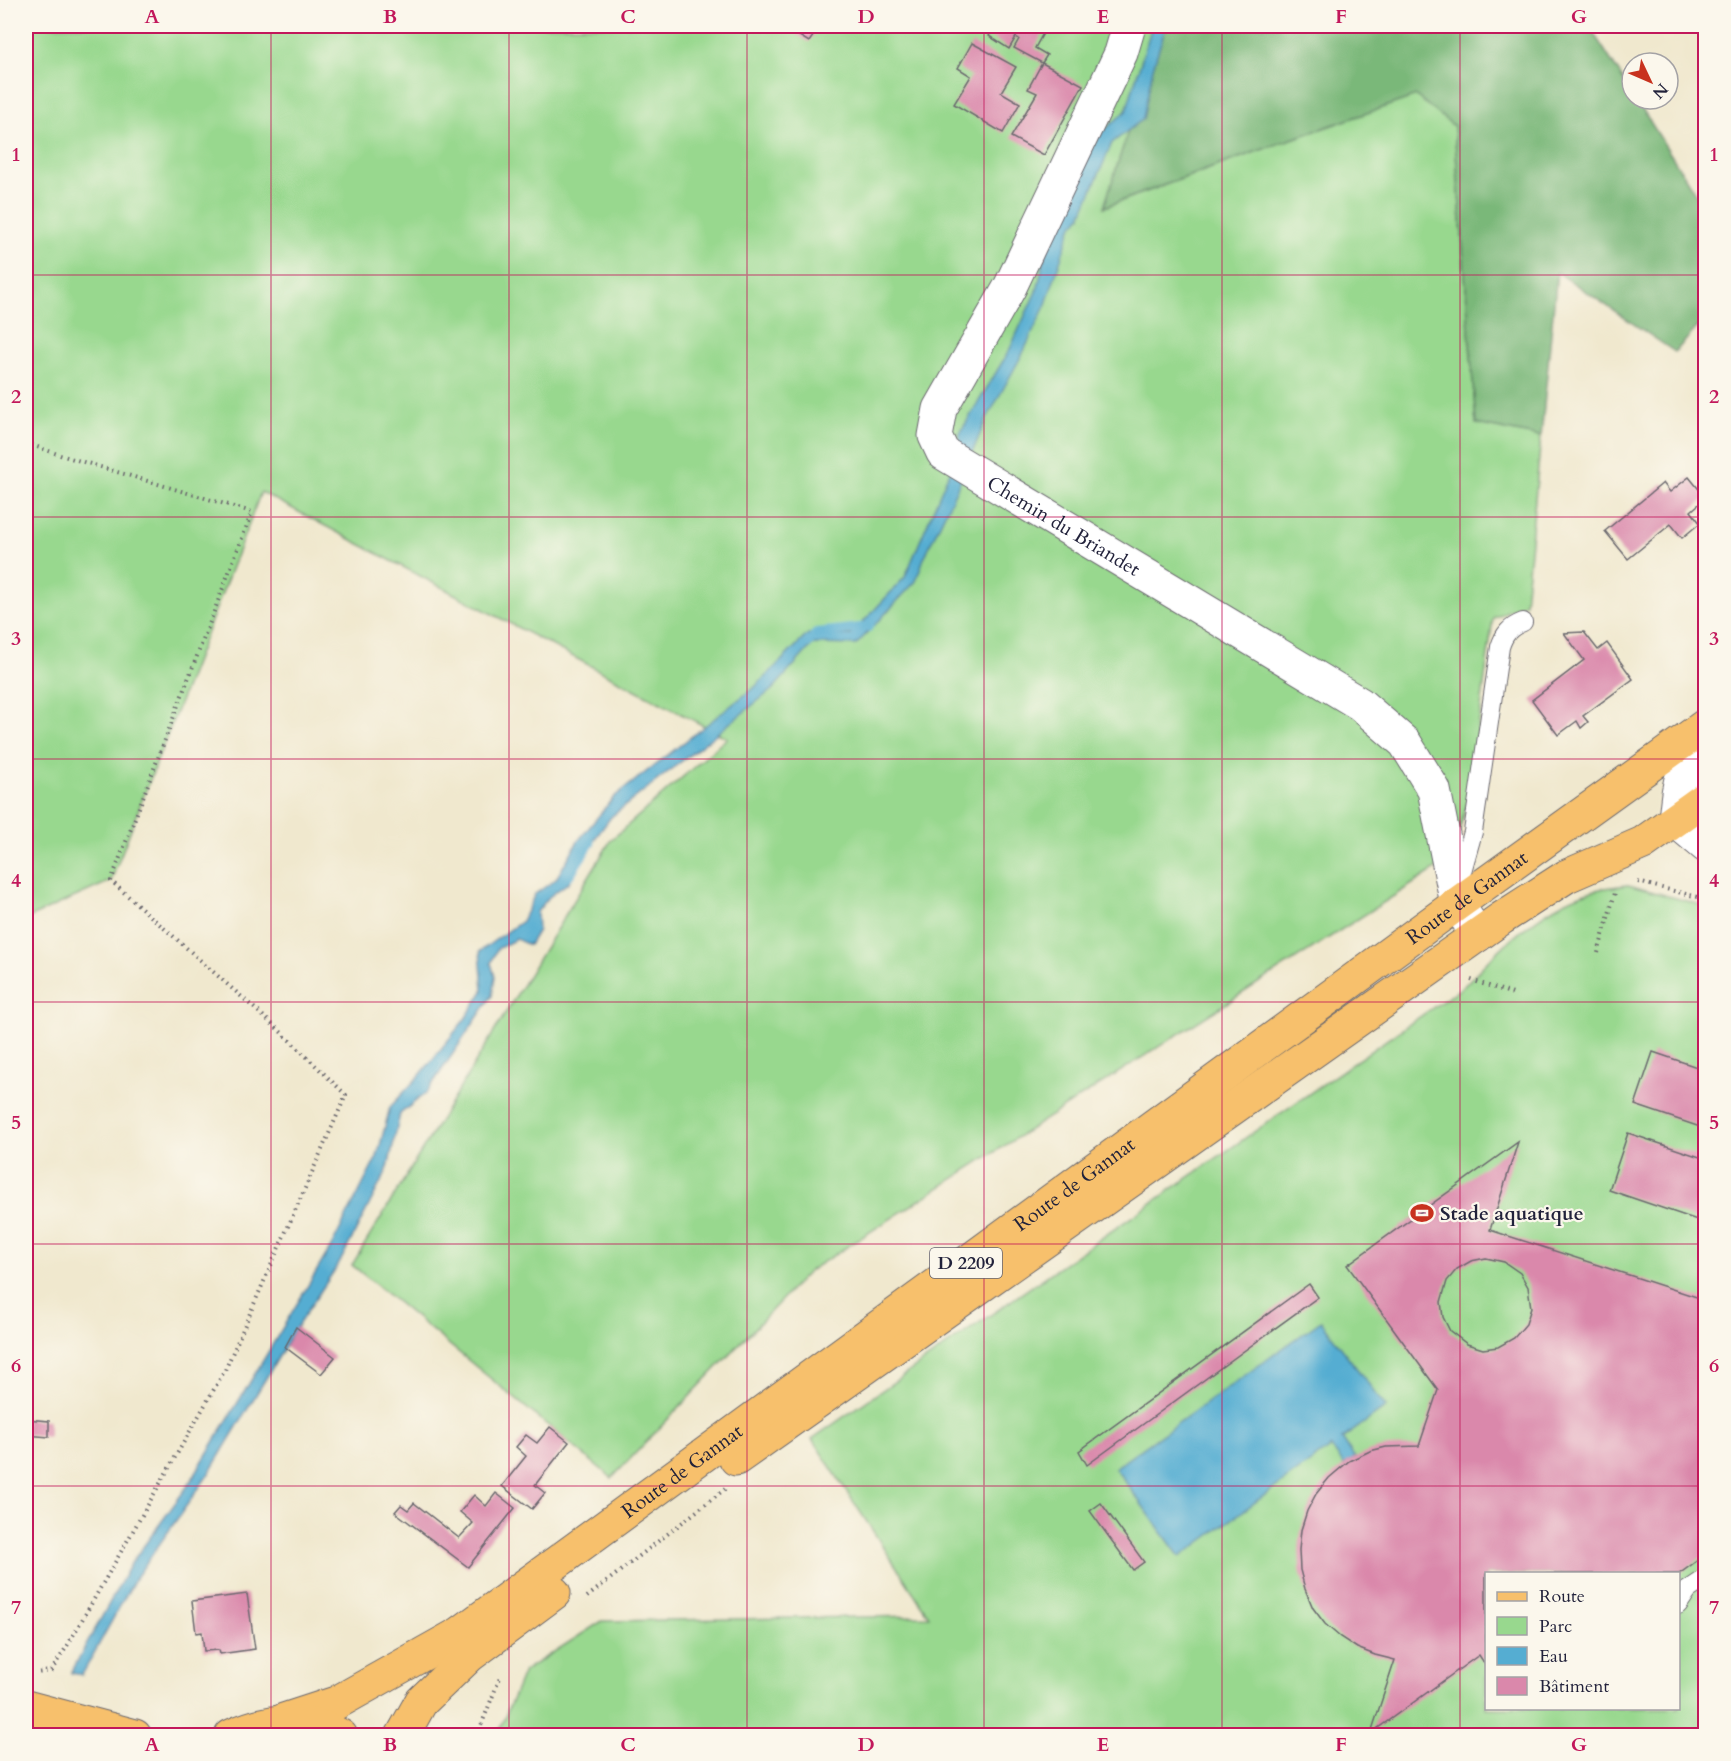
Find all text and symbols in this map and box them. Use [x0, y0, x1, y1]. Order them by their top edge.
text: A [144, 3, 160, 30]
text: B [383, 3, 397, 30]
text: C [620, 3, 636, 30]
text: D [857, 3, 875, 30]
text: E [1097, 3, 1109, 30]
text: F [1335, 3, 1347, 30]
text: G [1571, 3, 1587, 30]
north arrow [1620, 51, 1680, 111]
text: N [1647, 78, 1673, 103]
text: 1 [11, 141, 21, 168]
text: 1 [1709, 141, 1719, 168]
text: 2 [11, 383, 21, 410]
text: 2 [1709, 383, 1719, 410]
street label: Chemin du Briandet [982, 470, 1146, 583]
text: 3 [11, 625, 21, 652]
text: 3 [1709, 625, 1719, 652]
street label: Route de Gannat [1401, 844, 1534, 951]
text: 4 [11, 867, 21, 894]
text: 4 [1709, 867, 1719, 894]
text: 5 [11, 1109, 21, 1136]
text: 5 [1709, 1109, 1719, 1136]
street label: Route de Gannat [1009, 1131, 1141, 1238]
sports icon: Stade aquatique [1409, 1200, 1435, 1226]
place label: Stade aquatique [1440, 1200, 1584, 1227]
road number: D 2209 [930, 1248, 1002, 1278]
text: 6 [11, 1352, 21, 1379]
text: 6 [1709, 1352, 1719, 1379]
street label: Route de Gannat [616, 1418, 749, 1525]
legend [1485, 1572, 1680, 1710]
text: Route [1539, 1584, 1585, 1609]
text: 7 [11, 1594, 21, 1621]
text: 7 [1709, 1594, 1719, 1621]
text: Parc [1539, 1614, 1572, 1639]
text: Eau [1539, 1644, 1568, 1669]
text: Bâtiment [1539, 1674, 1609, 1699]
text: A [144, 1731, 160, 1758]
text: B [383, 1731, 397, 1758]
text: C [620, 1731, 636, 1758]
text: D [857, 1731, 875, 1758]
text: E [1097, 1731, 1109, 1758]
text: F [1335, 1731, 1347, 1758]
text: G [1571, 1731, 1587, 1758]

